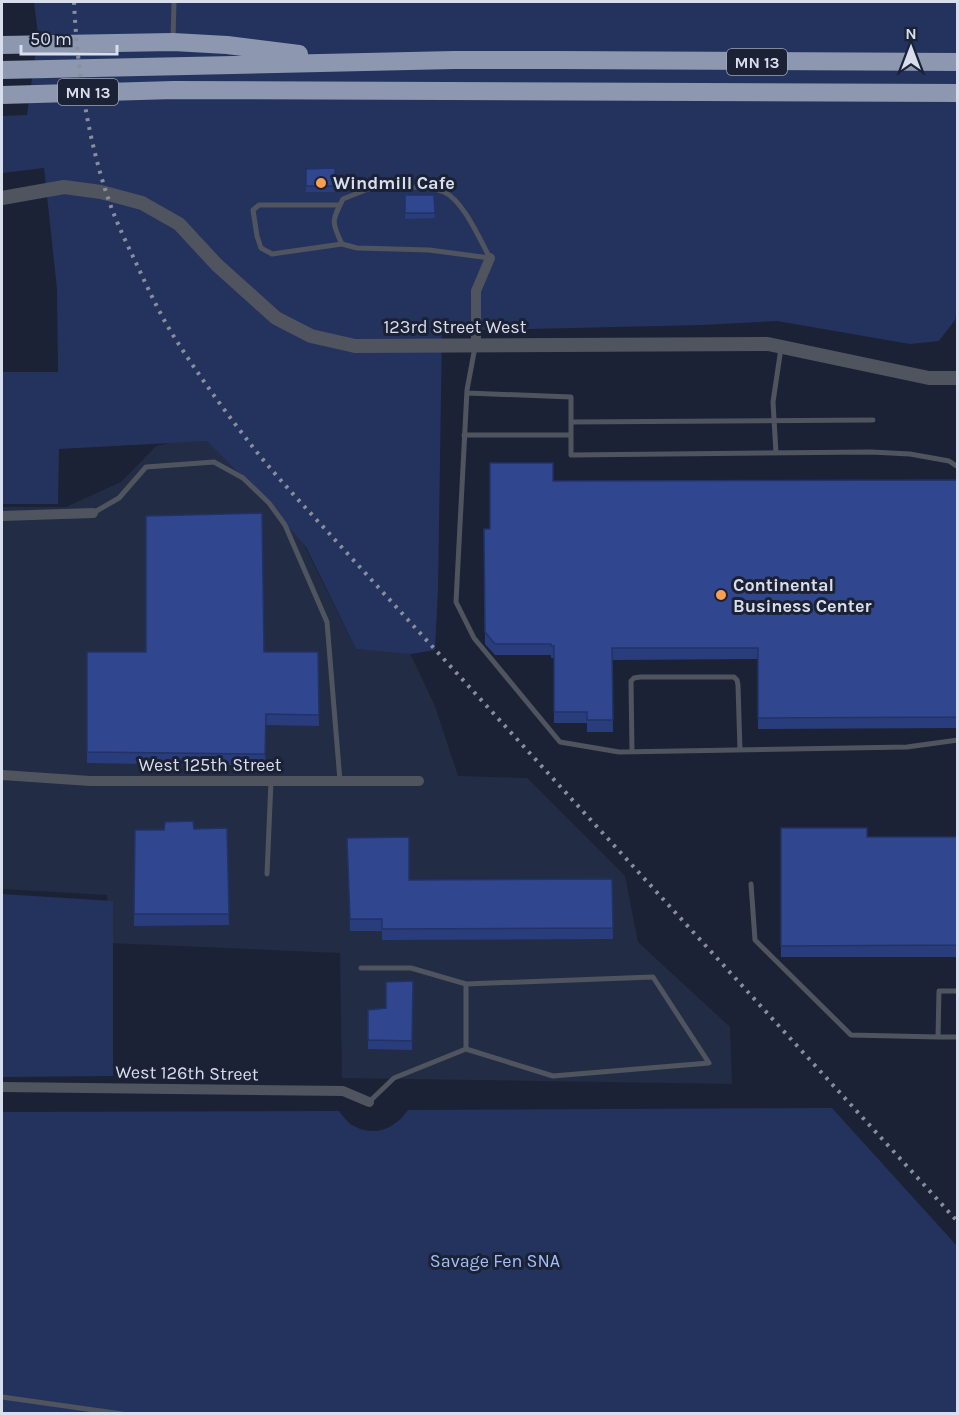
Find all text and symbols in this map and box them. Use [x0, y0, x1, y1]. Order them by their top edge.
scale bar [21, 18, 117, 56]
north arrow [881, 18, 941, 78]
text: N [905, 24, 917, 43]
text: 50 m [30, 28, 72, 50]
road number: MN 13 [727, 49, 787, 75]
road number: MN 13 [58, 79, 118, 105]
place label: Windmill Cafe [333, 172, 455, 194]
marker: Windmill Cafe [314, 176, 328, 190]
street label: 123rd Street West [383, 316, 527, 338]
place label: Continental Business Center [733, 574, 872, 617]
marker: Continental Business Center [714, 588, 728, 602]
street label: West 125th Street [138, 754, 282, 776]
street label: West 126th Street [115, 1061, 259, 1085]
park label: Savage Fen SNA [430, 1250, 560, 1272]

